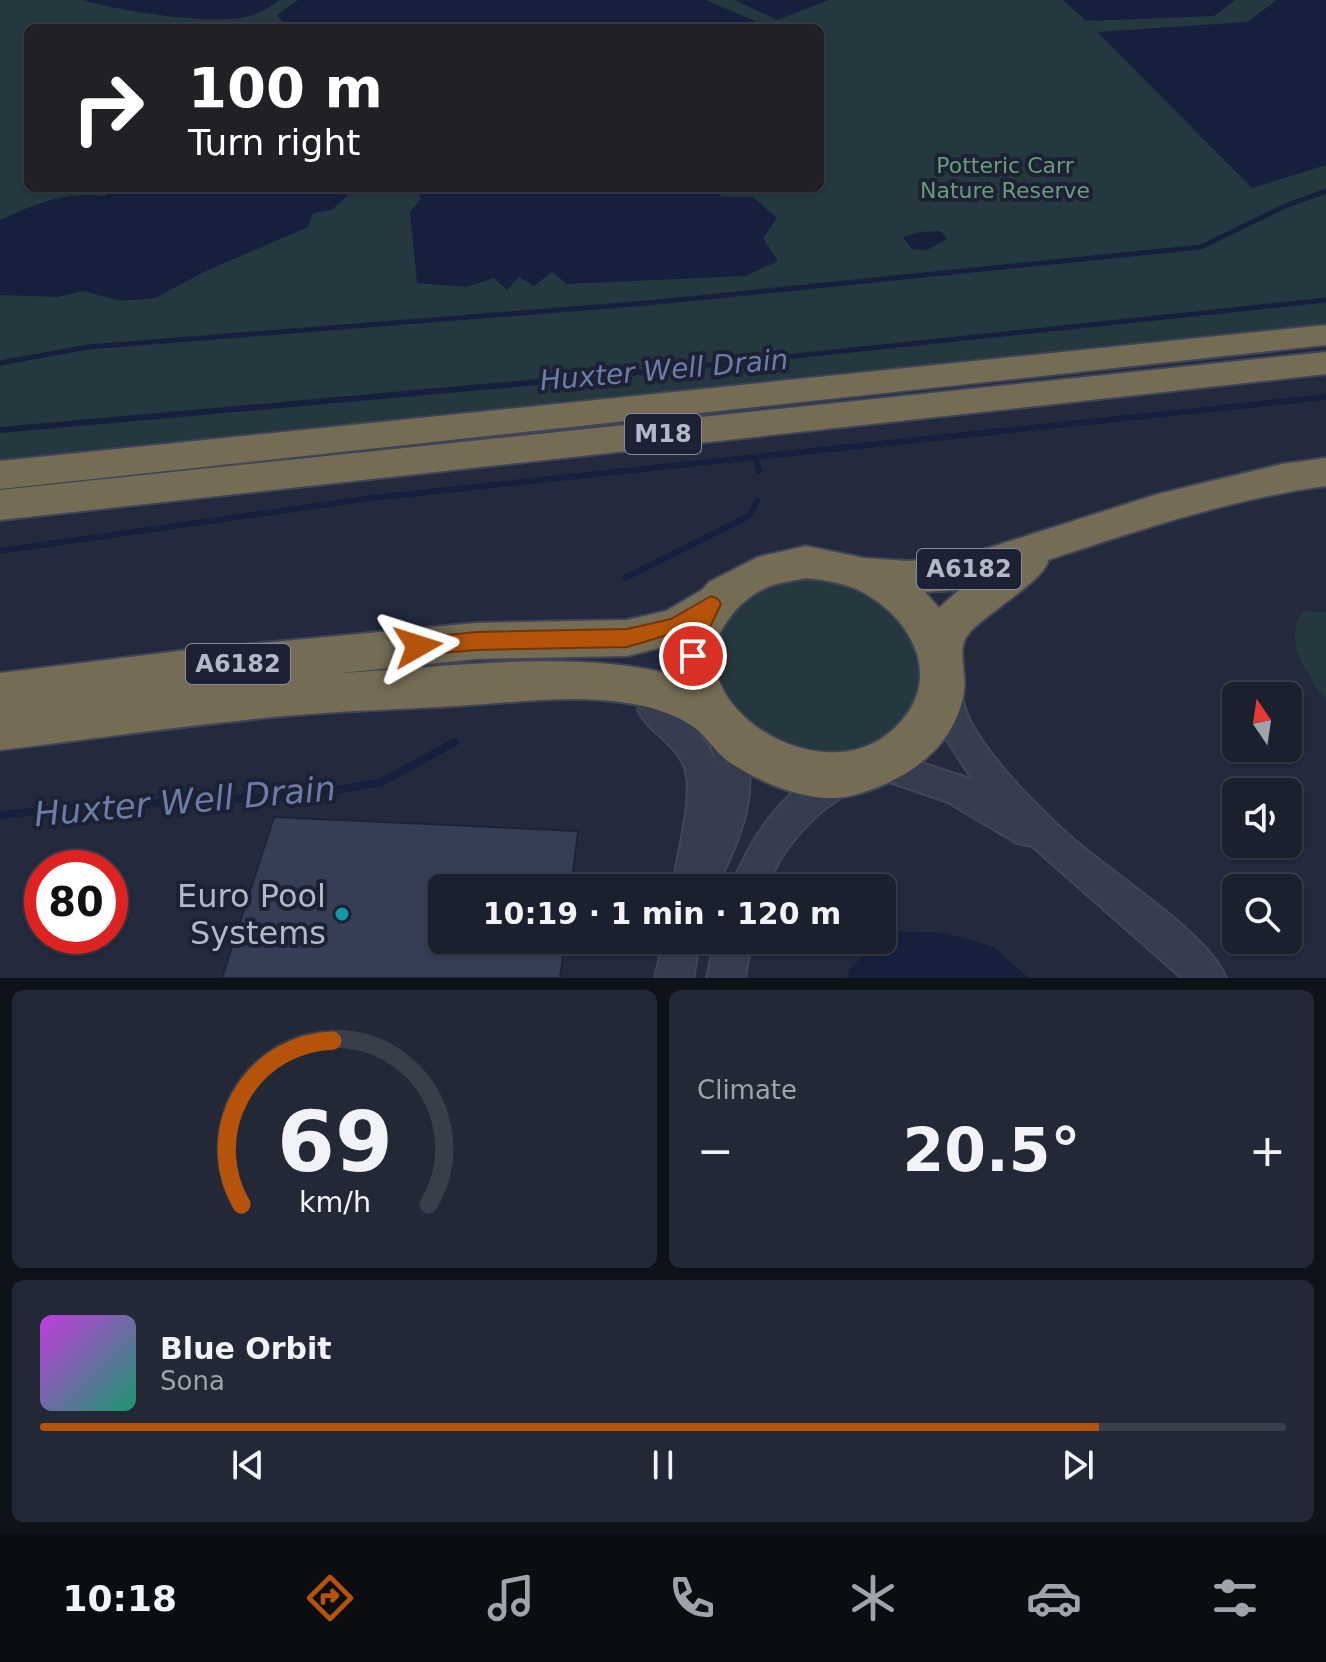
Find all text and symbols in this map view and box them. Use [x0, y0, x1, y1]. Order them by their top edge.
text: 100 m [188, 55, 383, 120]
icon: right [56, 56, 160, 160]
text: Turn right [188, 122, 360, 163]
park label: Potteric Carr Nature Reserve [920, 153, 1090, 203]
water label: Huxter Well Drain [538, 343, 790, 397]
road number: M18 [625, 414, 701, 454]
road number: A6182 [917, 549, 1021, 589]
position arrow [376, 604, 460, 688]
pin [659, 622, 727, 690]
icon: arrive [671, 634, 715, 678]
road number: A6182 [186, 644, 290, 684]
north arrow [1222, 682, 1302, 762]
map controls [1222, 682, 1302, 954]
water label: Huxter Well Drain [33, 768, 337, 834]
button: sound [1222, 778, 1302, 858]
speed limit sign: 80 [24, 850, 128, 954]
button: search [1222, 874, 1302, 954]
place label: Euro Pool Systems [177, 877, 326, 952]
text: 10:19 · 1 min · 120 m [483, 896, 841, 931]
marker: Euro Pool Systems [333, 905, 351, 923]
text: Climate [697, 1075, 797, 1105]
text: 69 [277, 1094, 392, 1191]
text: 20.5° [902, 1115, 1081, 1185]
text: − [697, 1125, 734, 1176]
text: + [1249, 1125, 1286, 1176]
text: km/h [298, 1185, 371, 1219]
text: Blue Orbit [160, 1331, 332, 1366]
text: Sona [160, 1366, 225, 1396]
icon: previous [226, 1443, 270, 1487]
icon: pause [641, 1443, 685, 1487]
icon: next [1056, 1443, 1100, 1487]
icon: directions [302, 1570, 358, 1626]
icon: music [483, 1570, 539, 1626]
icon: phone [664, 1570, 720, 1626]
icon: climate [845, 1570, 901, 1626]
icon: car [1026, 1570, 1082, 1626]
icon: filters [1207, 1570, 1263, 1626]
text: 10:18 [63, 1578, 177, 1619]

